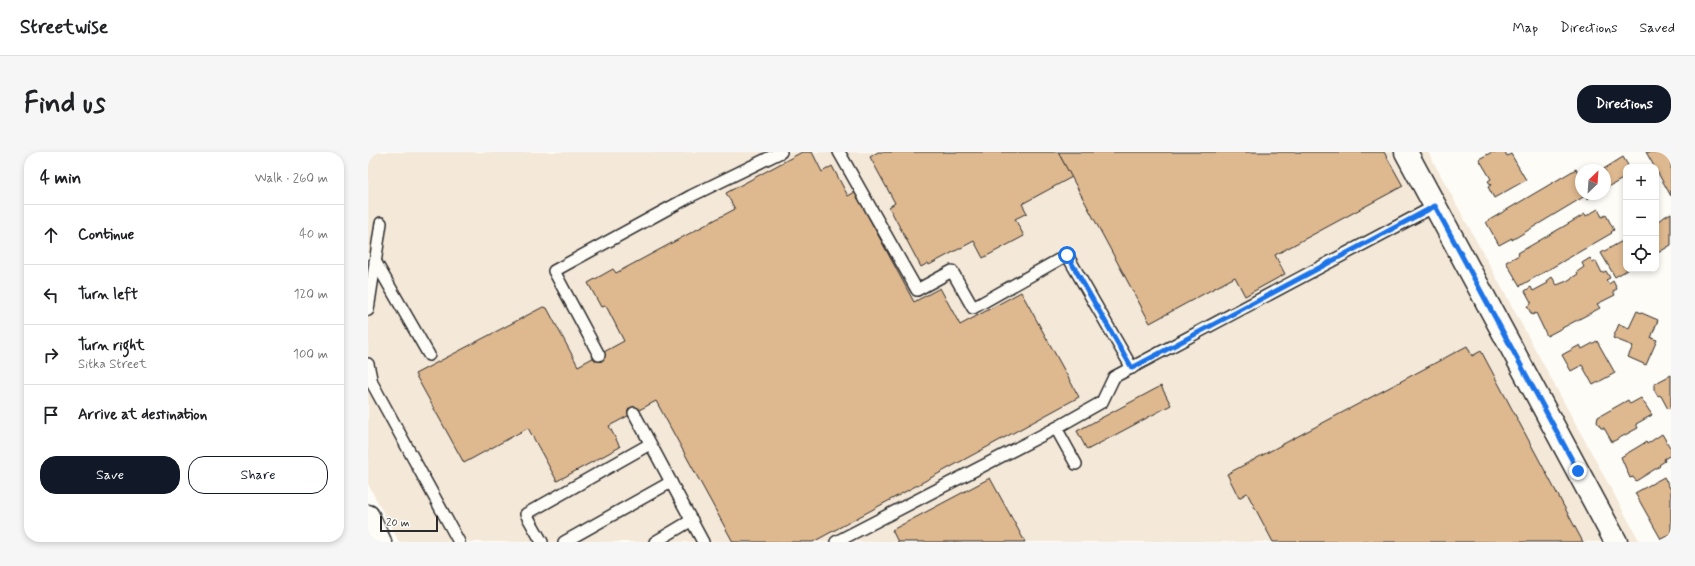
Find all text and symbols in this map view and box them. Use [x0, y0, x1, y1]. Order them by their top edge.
text: Streetwise [20, 15, 108, 40]
text: Map [1512, 19, 1538, 37]
text: Directions [1560, 19, 1618, 37]
text: Saved [1640, 19, 1675, 37]
button: Directions [1577, 85, 1671, 123]
text: Find us [24, 86, 105, 123]
north arrow [1575, 164, 1611, 200]
map controls [1623, 164, 1659, 272]
button: + [1623, 164, 1659, 200]
text: 4 min [40, 167, 81, 189]
text: Walk · 260 m [255, 170, 328, 187]
button: − [1623, 200, 1659, 236]
icon: ahead [40, 224, 62, 246]
text: Continue [78, 225, 134, 245]
text: 40 m [299, 226, 328, 243]
button: locate [1623, 236, 1659, 272]
route start [1058, 246, 1076, 264]
icon: left [40, 284, 62, 306]
text: Turn left [78, 285, 138, 305]
text: 120 m [294, 286, 328, 303]
text: Turn right [78, 336, 145, 356]
icon: right [40, 344, 62, 366]
text: 100 m [293, 346, 328, 363]
text: Sitka Street [78, 356, 147, 373]
icon: arrive [40, 404, 62, 426]
text: Arrive at destination [78, 405, 207, 425]
button: Save [40, 456, 180, 494]
button: Share [188, 456, 328, 494]
route end [1569, 462, 1587, 480]
scale bar [380, 514, 438, 533]
text: 20 m [386, 516, 409, 530]

